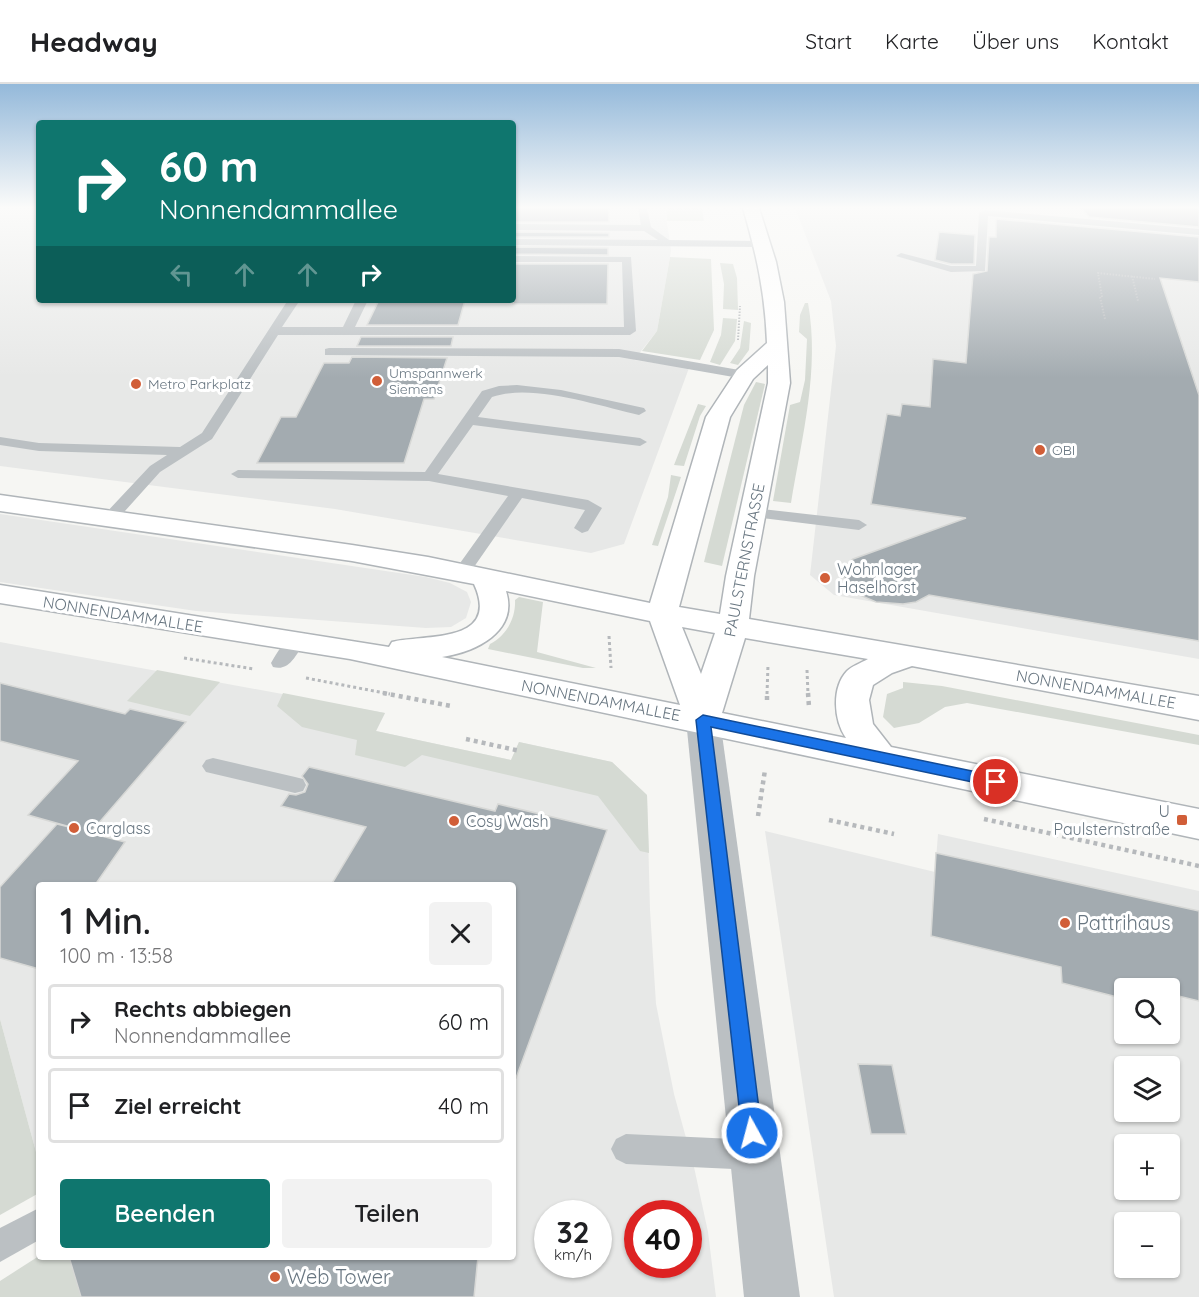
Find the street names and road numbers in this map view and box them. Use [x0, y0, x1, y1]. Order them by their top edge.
street label: PAULSTERNSTRASSE [719, 482, 769, 638]
street label: NONNENDAMMALLEE [42, 591, 204, 637]
street label: NONNENDAMMALLEE [1015, 665, 1177, 713]
street label: NONNENDAMMALLEE [520, 675, 682, 725]

